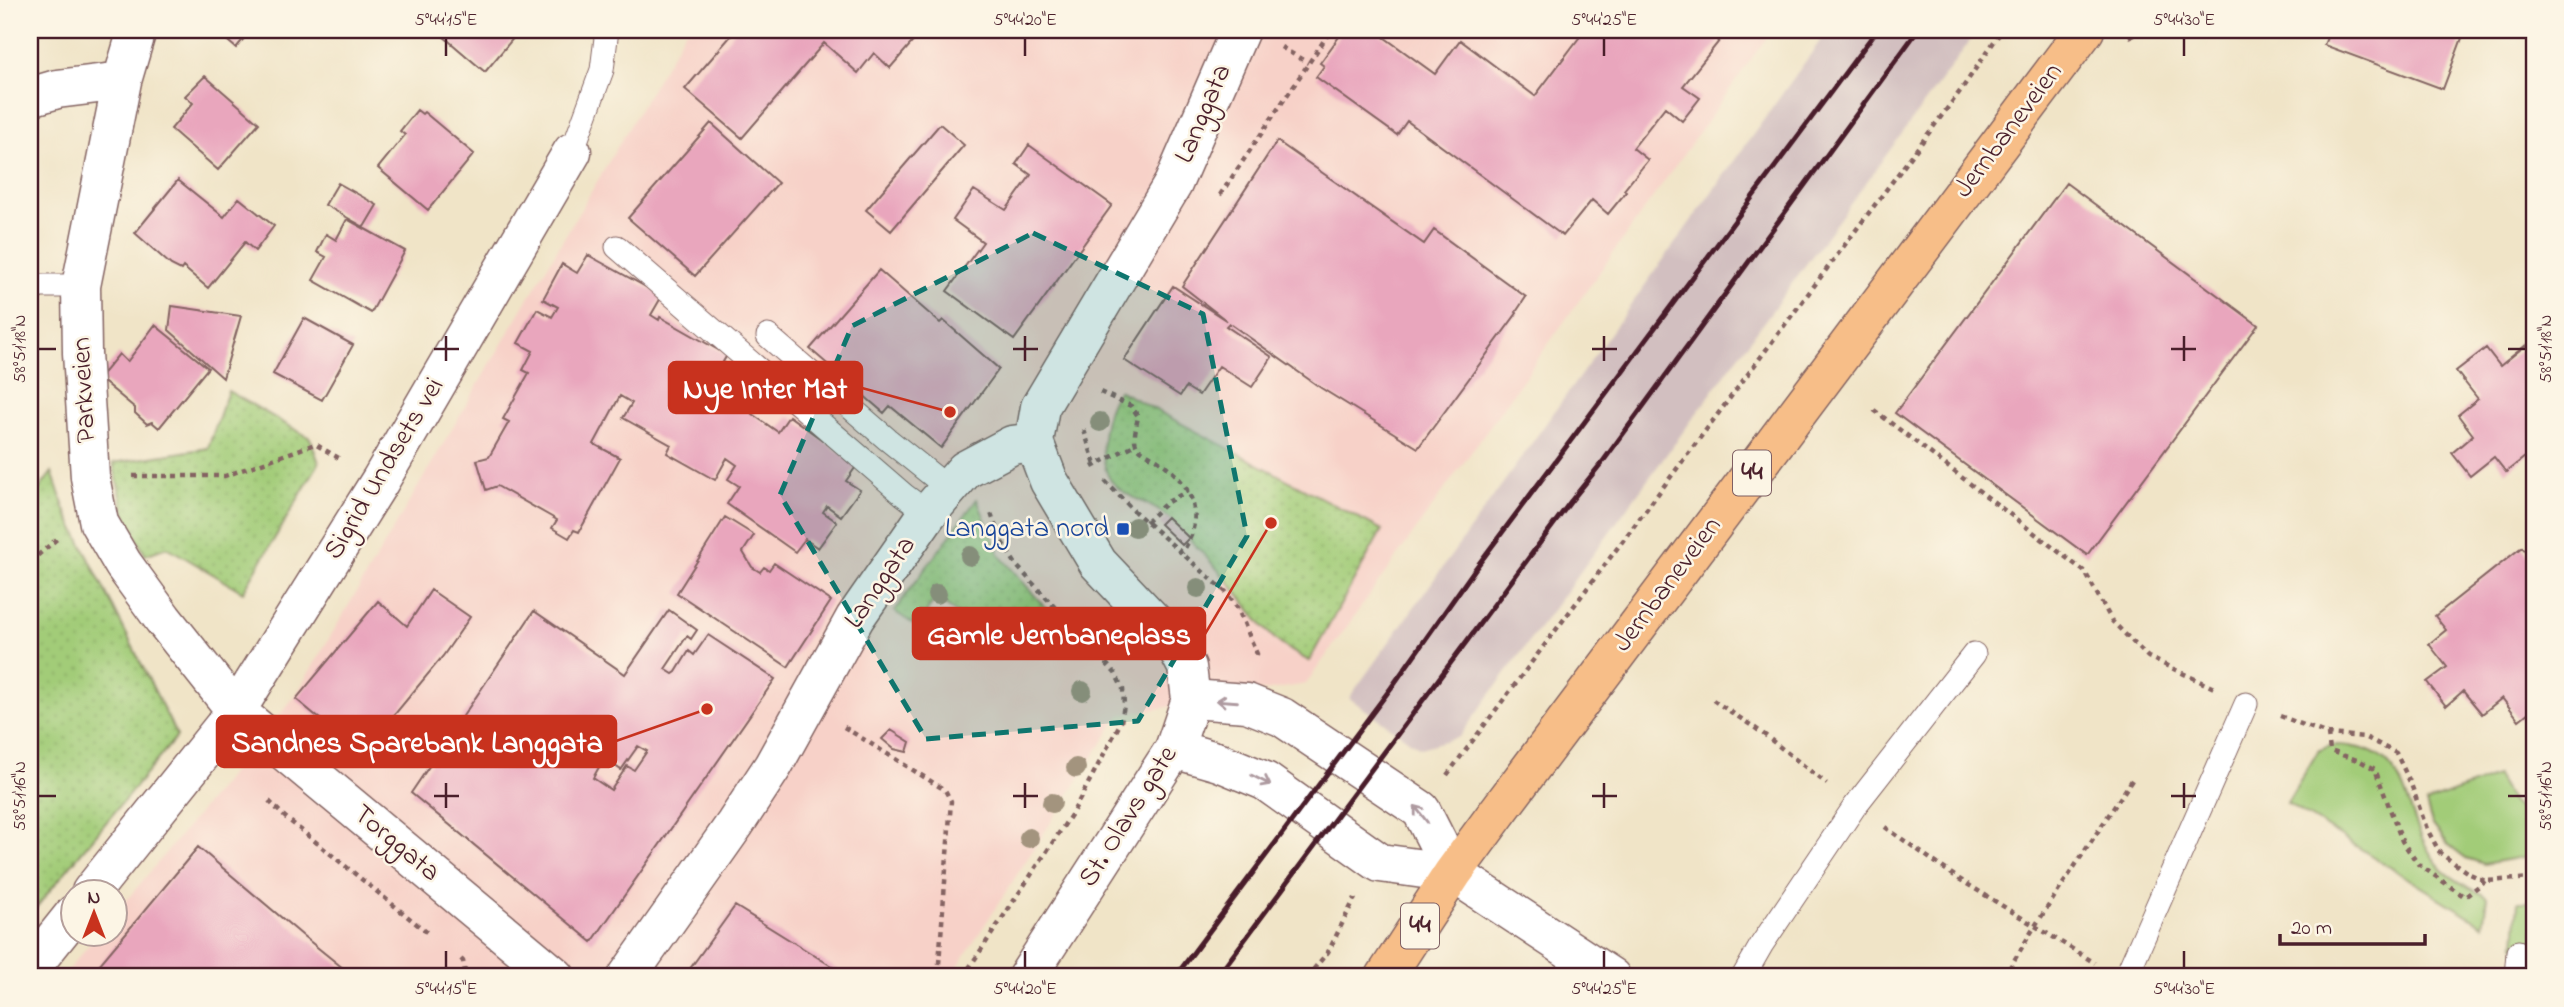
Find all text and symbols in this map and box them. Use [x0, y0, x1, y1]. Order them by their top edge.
text: 5°44'15"E [415, 8, 478, 34]
text: 5°44'20"E [993, 8, 1057, 34]
text: 5°44'25"E [1571, 8, 1637, 34]
text: 5°44'30"E [2153, 8, 2215, 34]
street label: Jernbaneveien [1944, 55, 2074, 207]
street label: Langgata [1165, 58, 1243, 170]
text: 58°51'18"N [8, 315, 34, 383]
text: 58°51'18"N [2534, 315, 2560, 383]
street label: Parkveien [62, 336, 108, 444]
callout: Nye Inter Mat [669, 362, 862, 413]
text: Nye Inter Mat [683, 369, 848, 413]
street label: Sigrid Undsets vei [314, 370, 456, 568]
road number: 44 [1733, 450, 1771, 495]
place label: Langgata nord [945, 509, 1109, 550]
street label: Jernbaneveien [1603, 509, 1733, 661]
marker: Langgata nord [1115, 521, 1131, 537]
street label: Langgata [835, 528, 927, 638]
callout: Gamle Jernbaneplass [913, 608, 1205, 659]
text: Gamle Jernbaneplass [927, 615, 1191, 659]
one-way arrow [1217, 694, 1239, 707]
callout: Sandnes Sparebank Langgata [217, 716, 616, 767]
text: Sandnes Sparebank Langgata [231, 723, 603, 768]
street label: St. Olavs gate [1069, 738, 1189, 896]
text: 58°51'16"N [8, 761, 34, 831]
text: 58°51'16"N [2534, 761, 2560, 831]
one-way arrow [1250, 774, 1271, 788]
street label: Torggata [343, 795, 449, 893]
one-way arrow [1413, 805, 1429, 823]
north arrow [60, 878, 130, 948]
text: N [88, 885, 101, 912]
scale bar [2280, 902, 2426, 946]
road number: 44 [1401, 903, 1439, 948]
text: 20 m [2291, 914, 2332, 944]
text: 5°44'15"E [415, 977, 478, 1003]
text: 5°44'20"E [993, 977, 1057, 1003]
text: 5°44'25"E [1571, 977, 1637, 1003]
text: 5°44'30"E [2153, 977, 2215, 1003]

